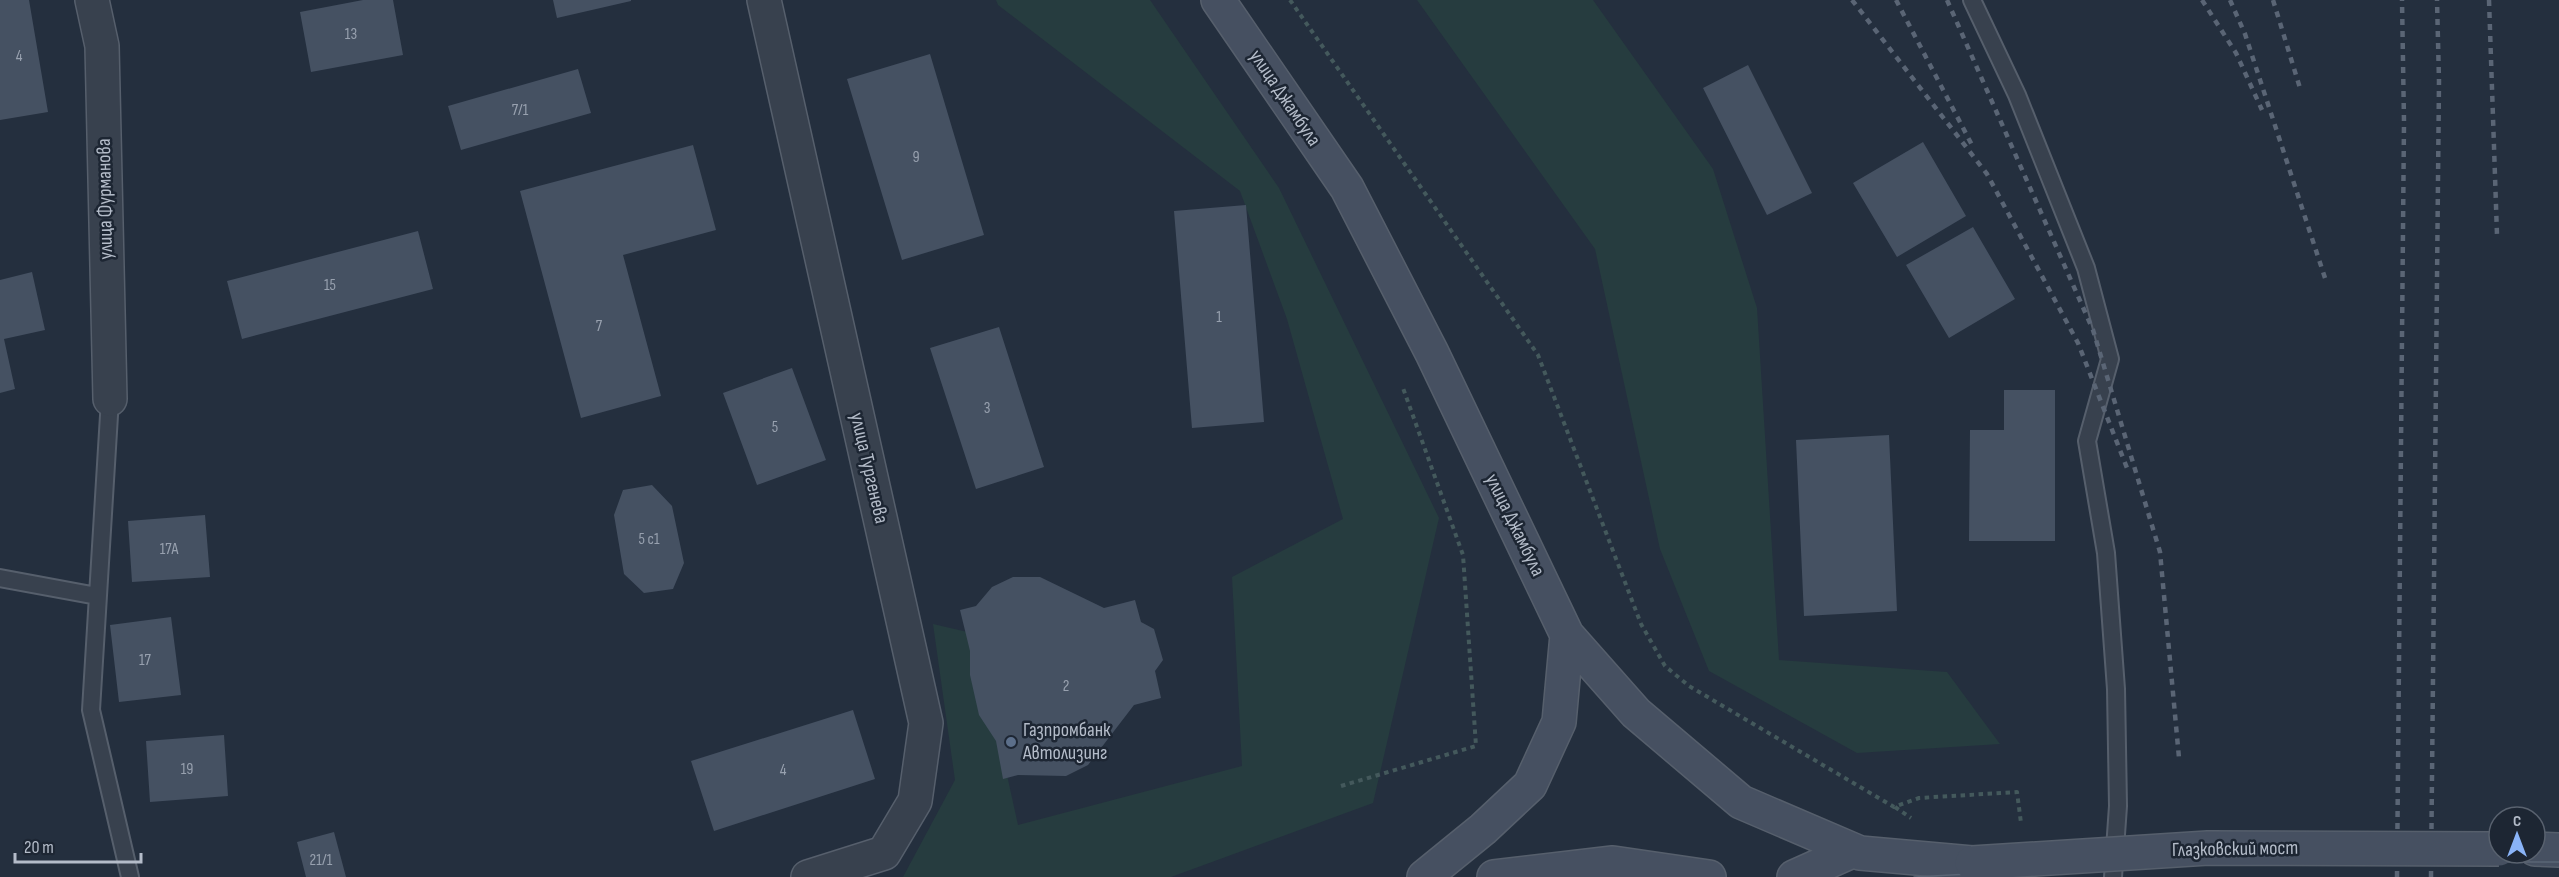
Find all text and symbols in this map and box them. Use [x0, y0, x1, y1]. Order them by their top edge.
house number: 13 [345, 25, 357, 44]
street label: улица Джамбула [1244, 45, 1326, 151]
house number: 4 [16, 47, 23, 66]
house number: 7/1 [512, 101, 529, 120]
street label: улица Фурманова [92, 138, 118, 260]
house number: 9 [912, 148, 920, 167]
house number: 15 [324, 276, 336, 295]
house number: 1 [1216, 308, 1222, 327]
house number: 7 [596, 317, 603, 336]
house number: 3 [984, 399, 990, 418]
street label: улица Тургенева [845, 410, 893, 526]
house number: 5 [772, 418, 778, 437]
street label: улица Джамбула [1480, 470, 1550, 580]
house number: 5 с1 [639, 530, 660, 549]
house number: 17А [160, 540, 178, 559]
house number: 17 [139, 651, 152, 670]
house number: 2 [1063, 677, 1069, 696]
place label: Газпромбанк Автолизинг [1022, 718, 1111, 765]
marker: Газпромбанк Автолизинг [1004, 735, 1018, 749]
house number: 19 [181, 760, 193, 779]
house number: 4 [780, 761, 787, 780]
north arrow [2487, 805, 2547, 865]
text: С [2513, 812, 2521, 831]
scale bar [15, 826, 141, 864]
street label: Глазковский мост [2172, 836, 2298, 862]
text: 20 m [24, 837, 54, 858]
house number: 21/1 [310, 851, 333, 870]

